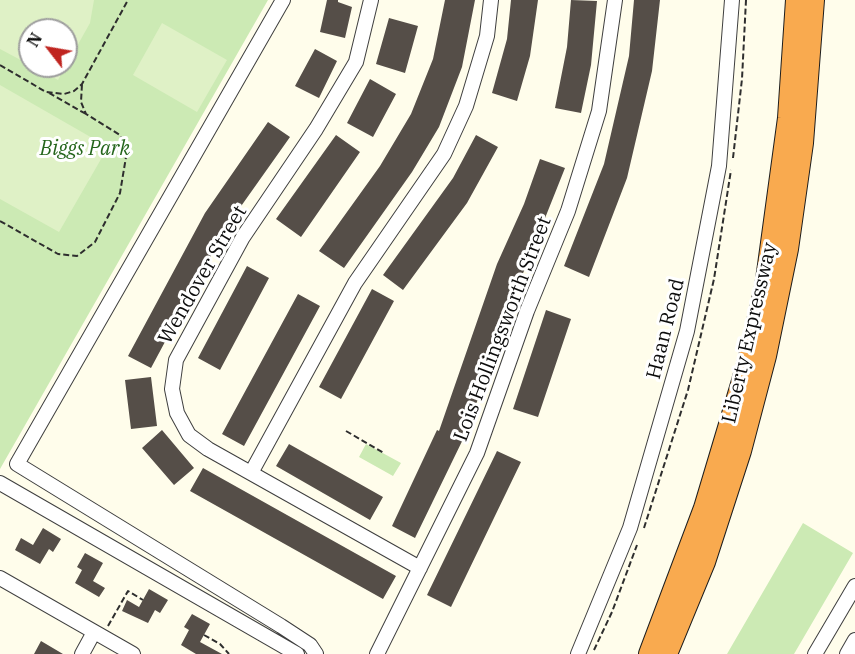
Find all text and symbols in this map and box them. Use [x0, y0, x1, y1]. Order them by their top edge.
north arrow [18, 18, 78, 78]
text: N [22, 29, 46, 50]
park label: Biggs Park [40, 137, 130, 161]
street label: Wendover Street [154, 201, 252, 349]
street label: Lois Hollingsworth Street [449, 213, 557, 445]
street label: Liberty Expressway [718, 240, 782, 426]
street label: Haan Road [642, 276, 690, 382]

